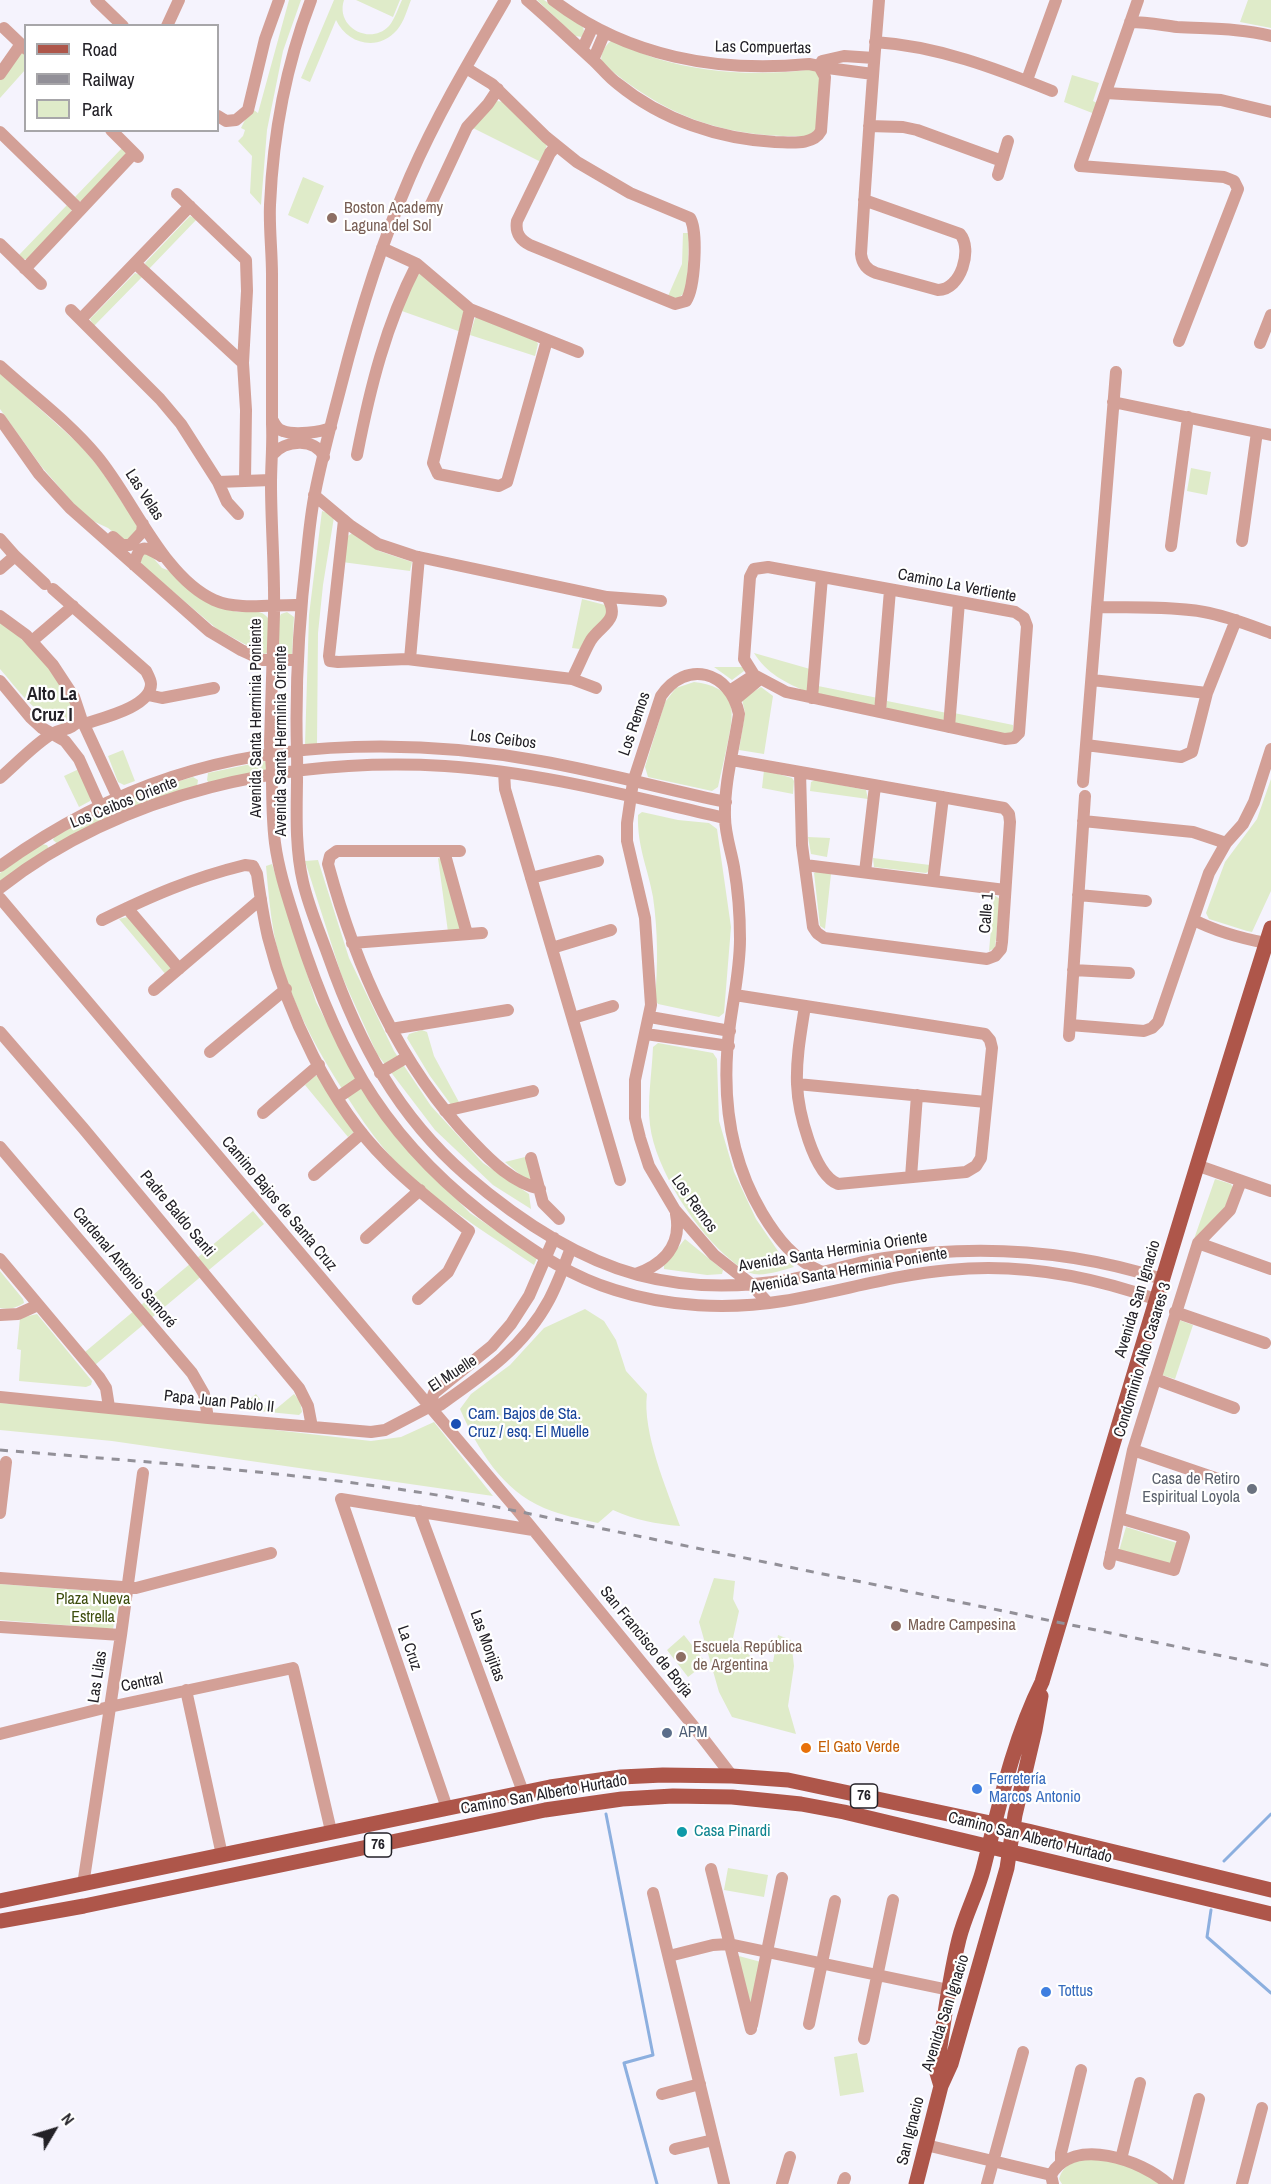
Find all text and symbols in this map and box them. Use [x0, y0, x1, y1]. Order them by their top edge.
legend [24, 24, 219, 132]
text: Road [82, 37, 117, 62]
street label: Las Compuertas [715, 38, 811, 58]
text: Railway [82, 67, 135, 92]
text: Park [82, 97, 112, 122]
place label: Boston Academy Laguna del Sol [344, 199, 443, 237]
marker: Boston Academy Laguna del Sol [325, 211, 339, 225]
street label: Las Velas [120, 466, 168, 524]
street label: Camino La Vertiente [896, 565, 1018, 607]
street label: Avenida Santa Herminia Poniente [247, 618, 267, 818]
street label: Avenida Santa Herminia Oriente [272, 646, 292, 836]
district label: Alto La Cruz I [27, 684, 77, 726]
street label: Los Remos [615, 690, 655, 758]
street label: Los Ceibos [469, 726, 537, 754]
street label: Los Ceibos Oriente [68, 773, 180, 833]
street label: Calle 1 [976, 892, 998, 934]
street label: Camino Bajos de Santa Cruz [217, 1133, 341, 1275]
street label: Padre Baldo Santi [135, 1167, 219, 1261]
street label: Los Remos [667, 1172, 721, 1236]
street label: Cardenal Antonio Samoré [68, 1204, 180, 1332]
street label: Avenida Santa Herminia Oriente [737, 1228, 929, 1276]
street label: Avenida San Ignacio [1111, 1238, 1165, 1360]
street label: Avenida Santa Herminia Poniente [749, 1244, 949, 1298]
street label: Condominio Alto Casares 3 [1110, 1280, 1176, 1440]
street label: El Muelle [425, 1351, 481, 1397]
street label: Papa Juan Pablo II [163, 1387, 275, 1417]
place label: Cam. Bajos de Sta. Cruz / esq. El Muelle [468, 1405, 589, 1443]
marker: Cam. Bajos de Sta. Cruz / esq. El Muelle [449, 1417, 463, 1431]
place label: Casa de Retiro Espiritual Loyola [1142, 1470, 1240, 1508]
marker: Casa de Retiro Espiritual Loyola [1245, 1482, 1259, 1496]
street label: San Francisco de Borja [595, 1583, 697, 1701]
park label: Plaza Nueva Estrella [56, 1590, 130, 1628]
street label: Las Monjitas [465, 1608, 509, 1684]
place label: Madre Campesina [908, 1616, 1016, 1636]
marker: Madre Campesina [889, 1619, 903, 1633]
street label: La Cruz [392, 1623, 426, 1673]
place label: Escuela República de Argentina [693, 1638, 802, 1676]
street label: Las Lilas [84, 1650, 112, 1704]
marker: Escuela República de Argentina [674, 1650, 688, 1664]
street label: Central [119, 1669, 165, 1697]
place label: APM [679, 1723, 707, 1743]
marker: APM [660, 1726, 674, 1740]
place label: El Gato Verde [818, 1738, 900, 1758]
marker: El Gato Verde [799, 1741, 813, 1755]
place label: Ferretería Marcos Antonio [989, 1770, 1081, 1808]
street label: Camino San Alberto Hurtado [459, 1771, 629, 1819]
marker: Ferretería Marcos Antonio [970, 1782, 984, 1796]
road number: 76 [850, 1784, 878, 1808]
street label: Camino San Alberto Hurtado [946, 1808, 1114, 1868]
place label: Casa Pinardi [694, 1822, 771, 1842]
marker: Casa Pinardi [675, 1825, 689, 1839]
road number: 76 [364, 1833, 392, 1857]
street label: Avenida San Ignacio [918, 1952, 974, 2074]
place label: Tottus [1058, 1982, 1093, 2002]
marker: Tottus [1039, 1985, 1053, 1999]
street label: San Ignacio [893, 2095, 929, 2167]
north arrow [24, 2100, 84, 2160]
text: N [57, 2108, 80, 2129]

